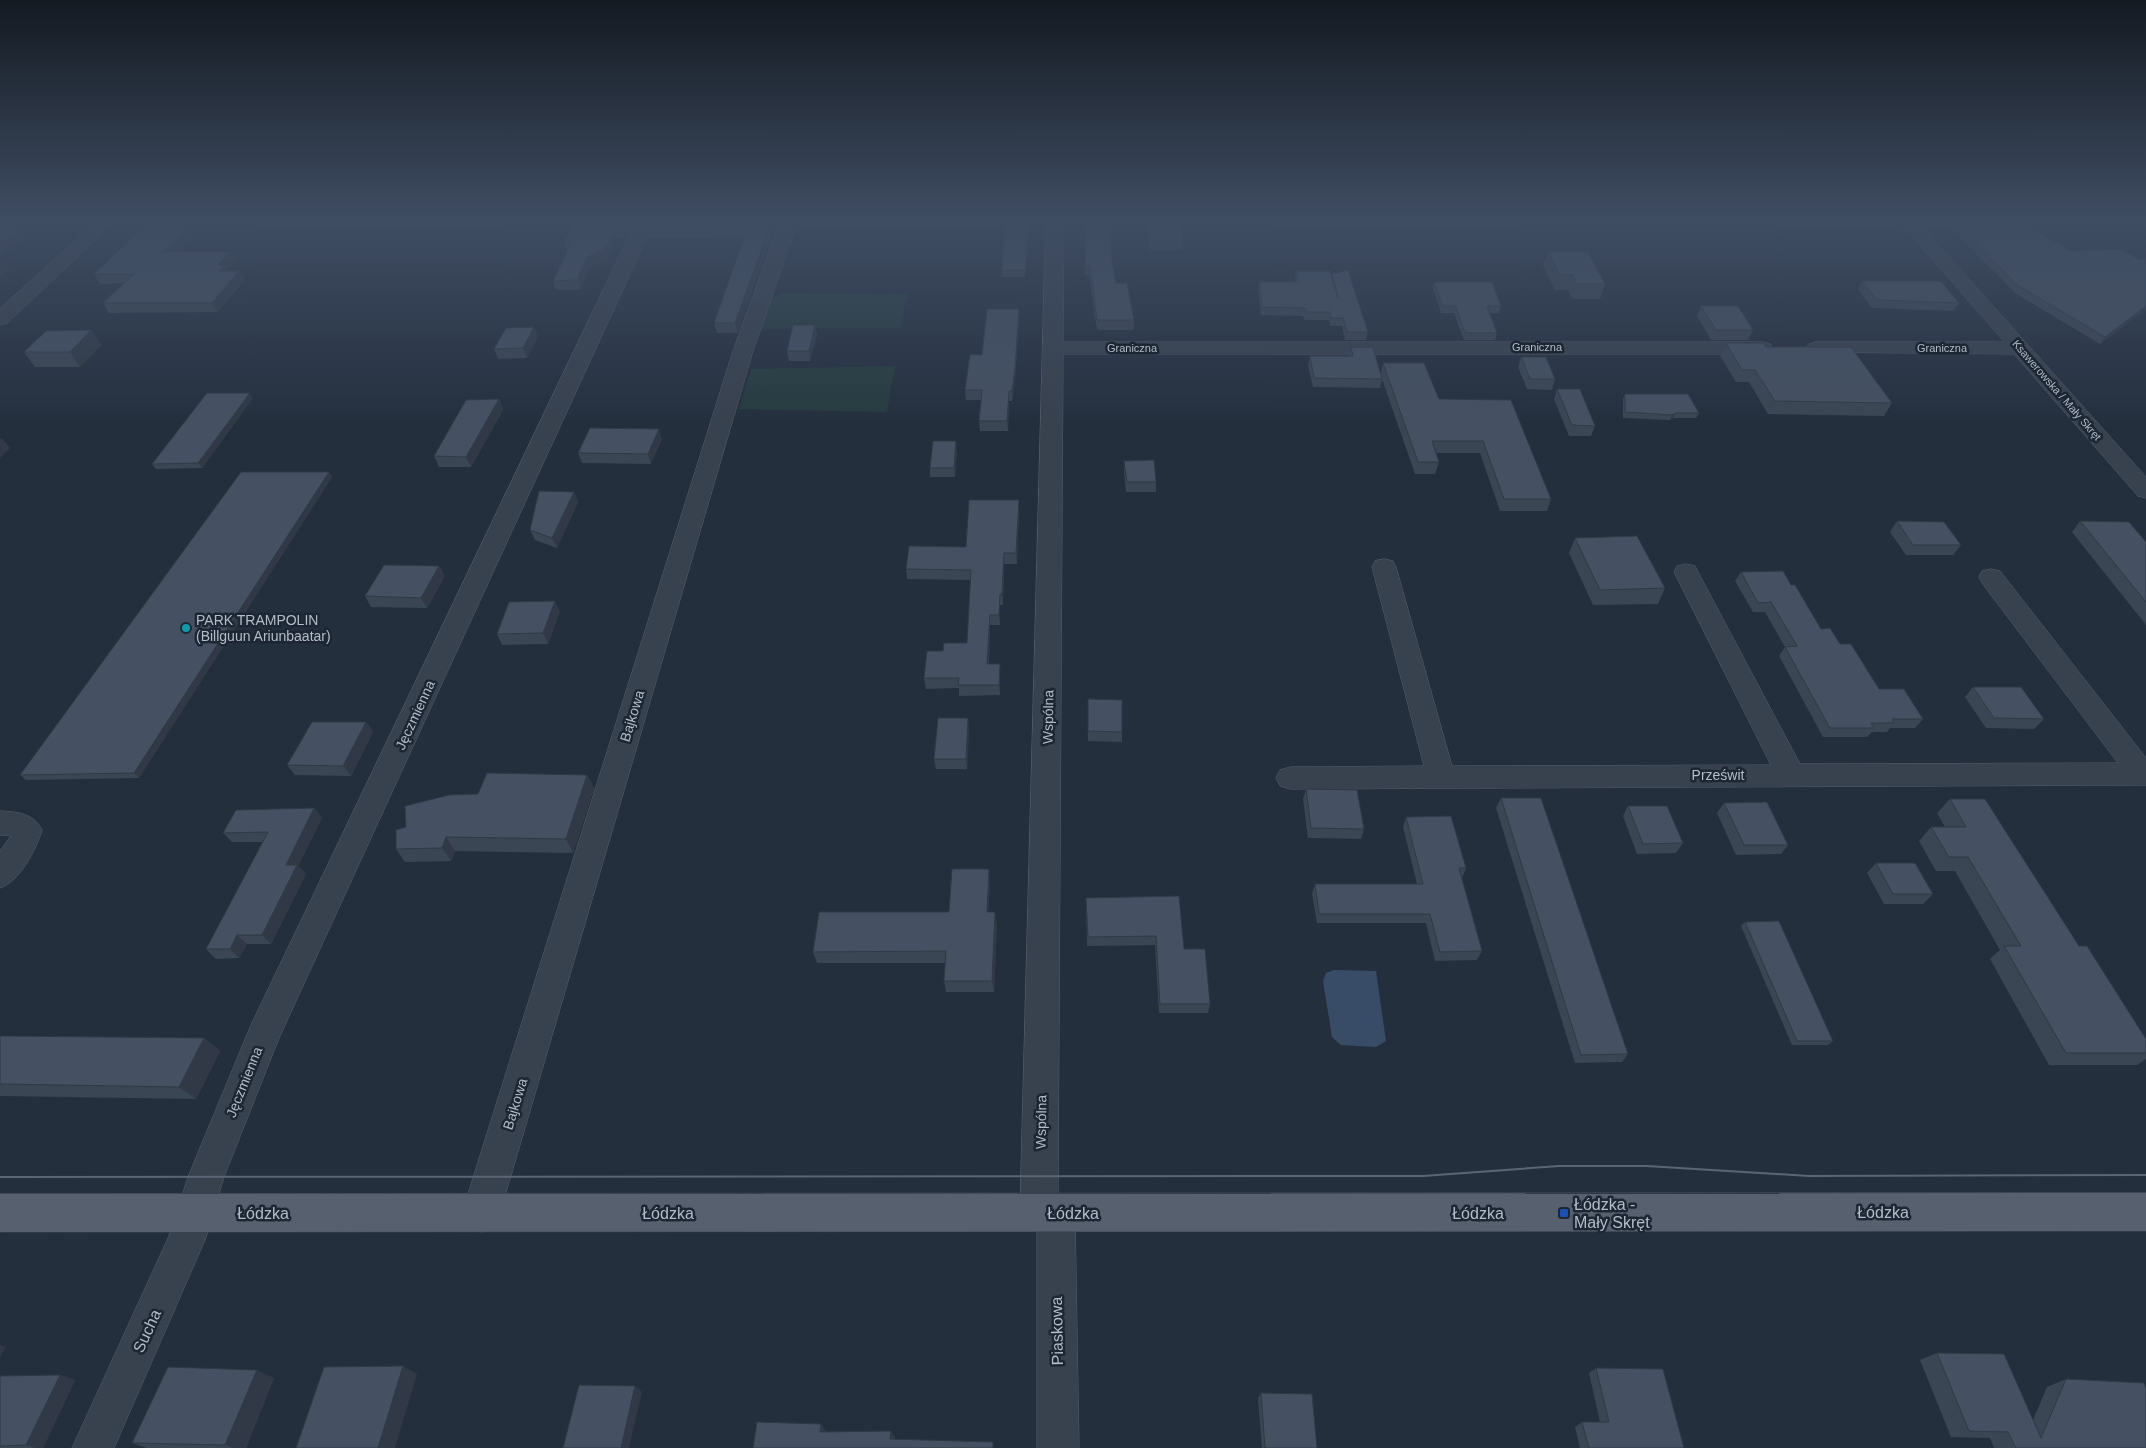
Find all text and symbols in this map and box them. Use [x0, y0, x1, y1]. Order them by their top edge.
street label: Ksawerowska / Mały Skręt [2010, 337, 2104, 443]
street label: Graniczna [1512, 341, 1563, 353]
street label: Graniczna [1107, 342, 1158, 354]
street label: Graniczna [1917, 342, 1968, 354]
place label: PARK TRAMPOLIN (Billguun Ariunbaatar) [196, 612, 331, 644]
marker: PARK TRAMPOLIN (Billguun Ariunbaatar) [180, 622, 192, 634]
street label: Jęczmienna [392, 678, 438, 752]
street label: Bajkowa [617, 688, 647, 744]
street label: Wspólna [1040, 689, 1056, 744]
street label: Prześwit [1692, 767, 1745, 783]
street label: Jęczmienna [223, 1044, 265, 1120]
street label: Bajkowa [500, 1076, 530, 1132]
street label: Wspólna [1033, 1094, 1049, 1149]
place label: Łódzka - Mały Skręt [1574, 1196, 1650, 1231]
street label: Łódzka [1857, 1204, 1909, 1221]
street label: Łódzka [237, 1205, 289, 1222]
street label: Łódzka [642, 1205, 694, 1222]
street label: Łódzka [1047, 1205, 1099, 1222]
street label: Łódzka [1452, 1205, 1504, 1222]
marker: Łódzka - Mały Skręt [1558, 1207, 1570, 1219]
street label: Piaskowa [1048, 1297, 1066, 1365]
street label: Sucha [130, 1307, 164, 1355]

